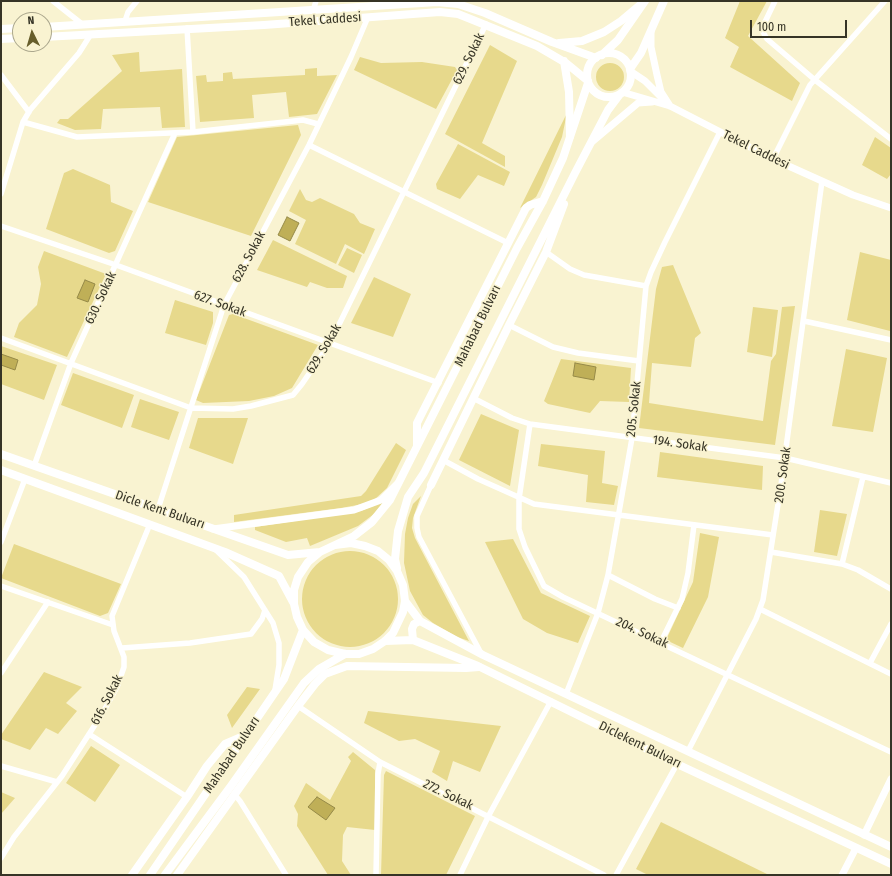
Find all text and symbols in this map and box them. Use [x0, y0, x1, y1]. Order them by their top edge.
street label: Tekel Caddesi [288, 10, 362, 30]
north arrow [12, 12, 52, 52]
scale bar [752, 12, 849, 38]
text: N [27, 14, 35, 27]
text: 100 m [757, 20, 786, 34]
street label: 629. Sokak [450, 31, 488, 87]
street label: Tekel Caddesi [720, 127, 792, 173]
street label: 628. Sokak [229, 229, 269, 285]
street label: 630. Sokak [82, 269, 120, 327]
street label: Mahabad Bulvarı [451, 283, 505, 369]
street label: 627. Sokak [192, 287, 248, 321]
street label: 629. Sokak [303, 321, 345, 377]
street label: 205. Sokak [623, 380, 645, 438]
street label: 194. Sokak [652, 432, 708, 456]
street label: 200. Sokak [771, 446, 795, 504]
street label: Dicle Kent Bulvarı [113, 487, 207, 533]
street label: 204. Sokak [613, 614, 671, 652]
street label: 616. Sokak [88, 672, 126, 728]
street label: Mahabad Bulvarı [201, 714, 263, 796]
street label: Diclekent Bulvarı [596, 718, 684, 772]
street label: 272. Sokak [420, 776, 476, 814]

